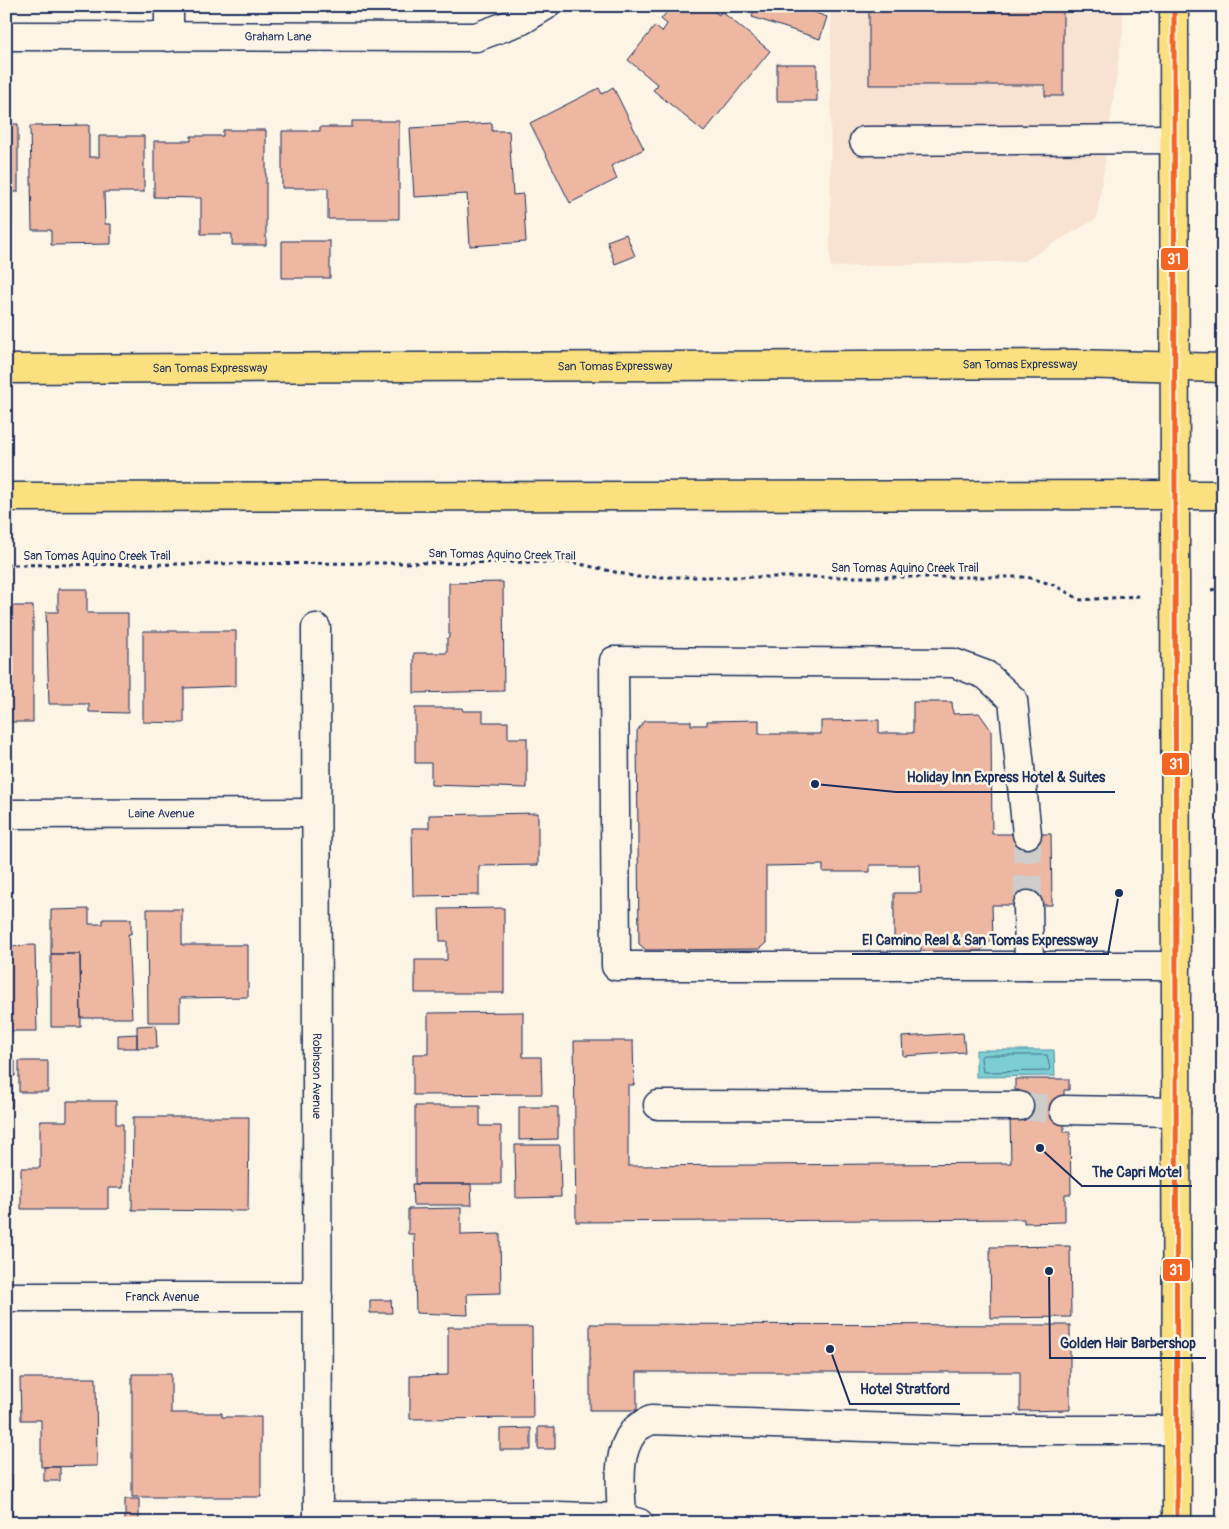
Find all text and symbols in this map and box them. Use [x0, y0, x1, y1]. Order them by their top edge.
street label: Graham Lane [244, 29, 312, 44]
line badge: 31 [1160, 247, 1189, 271]
text: 31 [1167, 251, 1181, 268]
street label: San Tomas Expressway [962, 356, 1078, 372]
street label: San Tomas Expressway [557, 358, 673, 374]
street label: San Tomas Expressway [152, 360, 268, 376]
street label: San Tomas Aquino Creek Trail [428, 546, 576, 564]
street label: San Tomas Aquino Creek Trail [23, 549, 171, 564]
street label: San Tomas Aquino Creek Trail [831, 561, 979, 576]
line badge: 31 [1161, 752, 1190, 776]
text: 31 [1169, 756, 1183, 773]
callout: Holiday Inn Express Hotel & Suites [896, 763, 1115, 792]
text: Holiday Inn Express Hotel & Suites [907, 769, 1106, 786]
street label: Laine Avenue [128, 806, 194, 821]
callout: El Camino Real & San Tomas Expressway [852, 925, 1108, 954]
text: El Camino Real & San Tomas Expressway [862, 932, 1098, 949]
street label: Robinson Avenue [309, 1033, 325, 1119]
callout: The Capri Motel [1082, 1157, 1192, 1186]
text: The Capri Motel [1091, 1164, 1182, 1181]
line badge: 31 [1162, 1258, 1191, 1282]
text: 31 [1169, 1262, 1183, 1279]
street label: Franck Avenue [125, 1290, 199, 1305]
callout: Golden Hair Barbershop [1050, 1329, 1206, 1358]
text: Golden Hair Barbershop [1060, 1335, 1196, 1352]
callout: Hotel Stratford [850, 1375, 960, 1404]
text: Hotel Stratford [860, 1381, 950, 1398]

